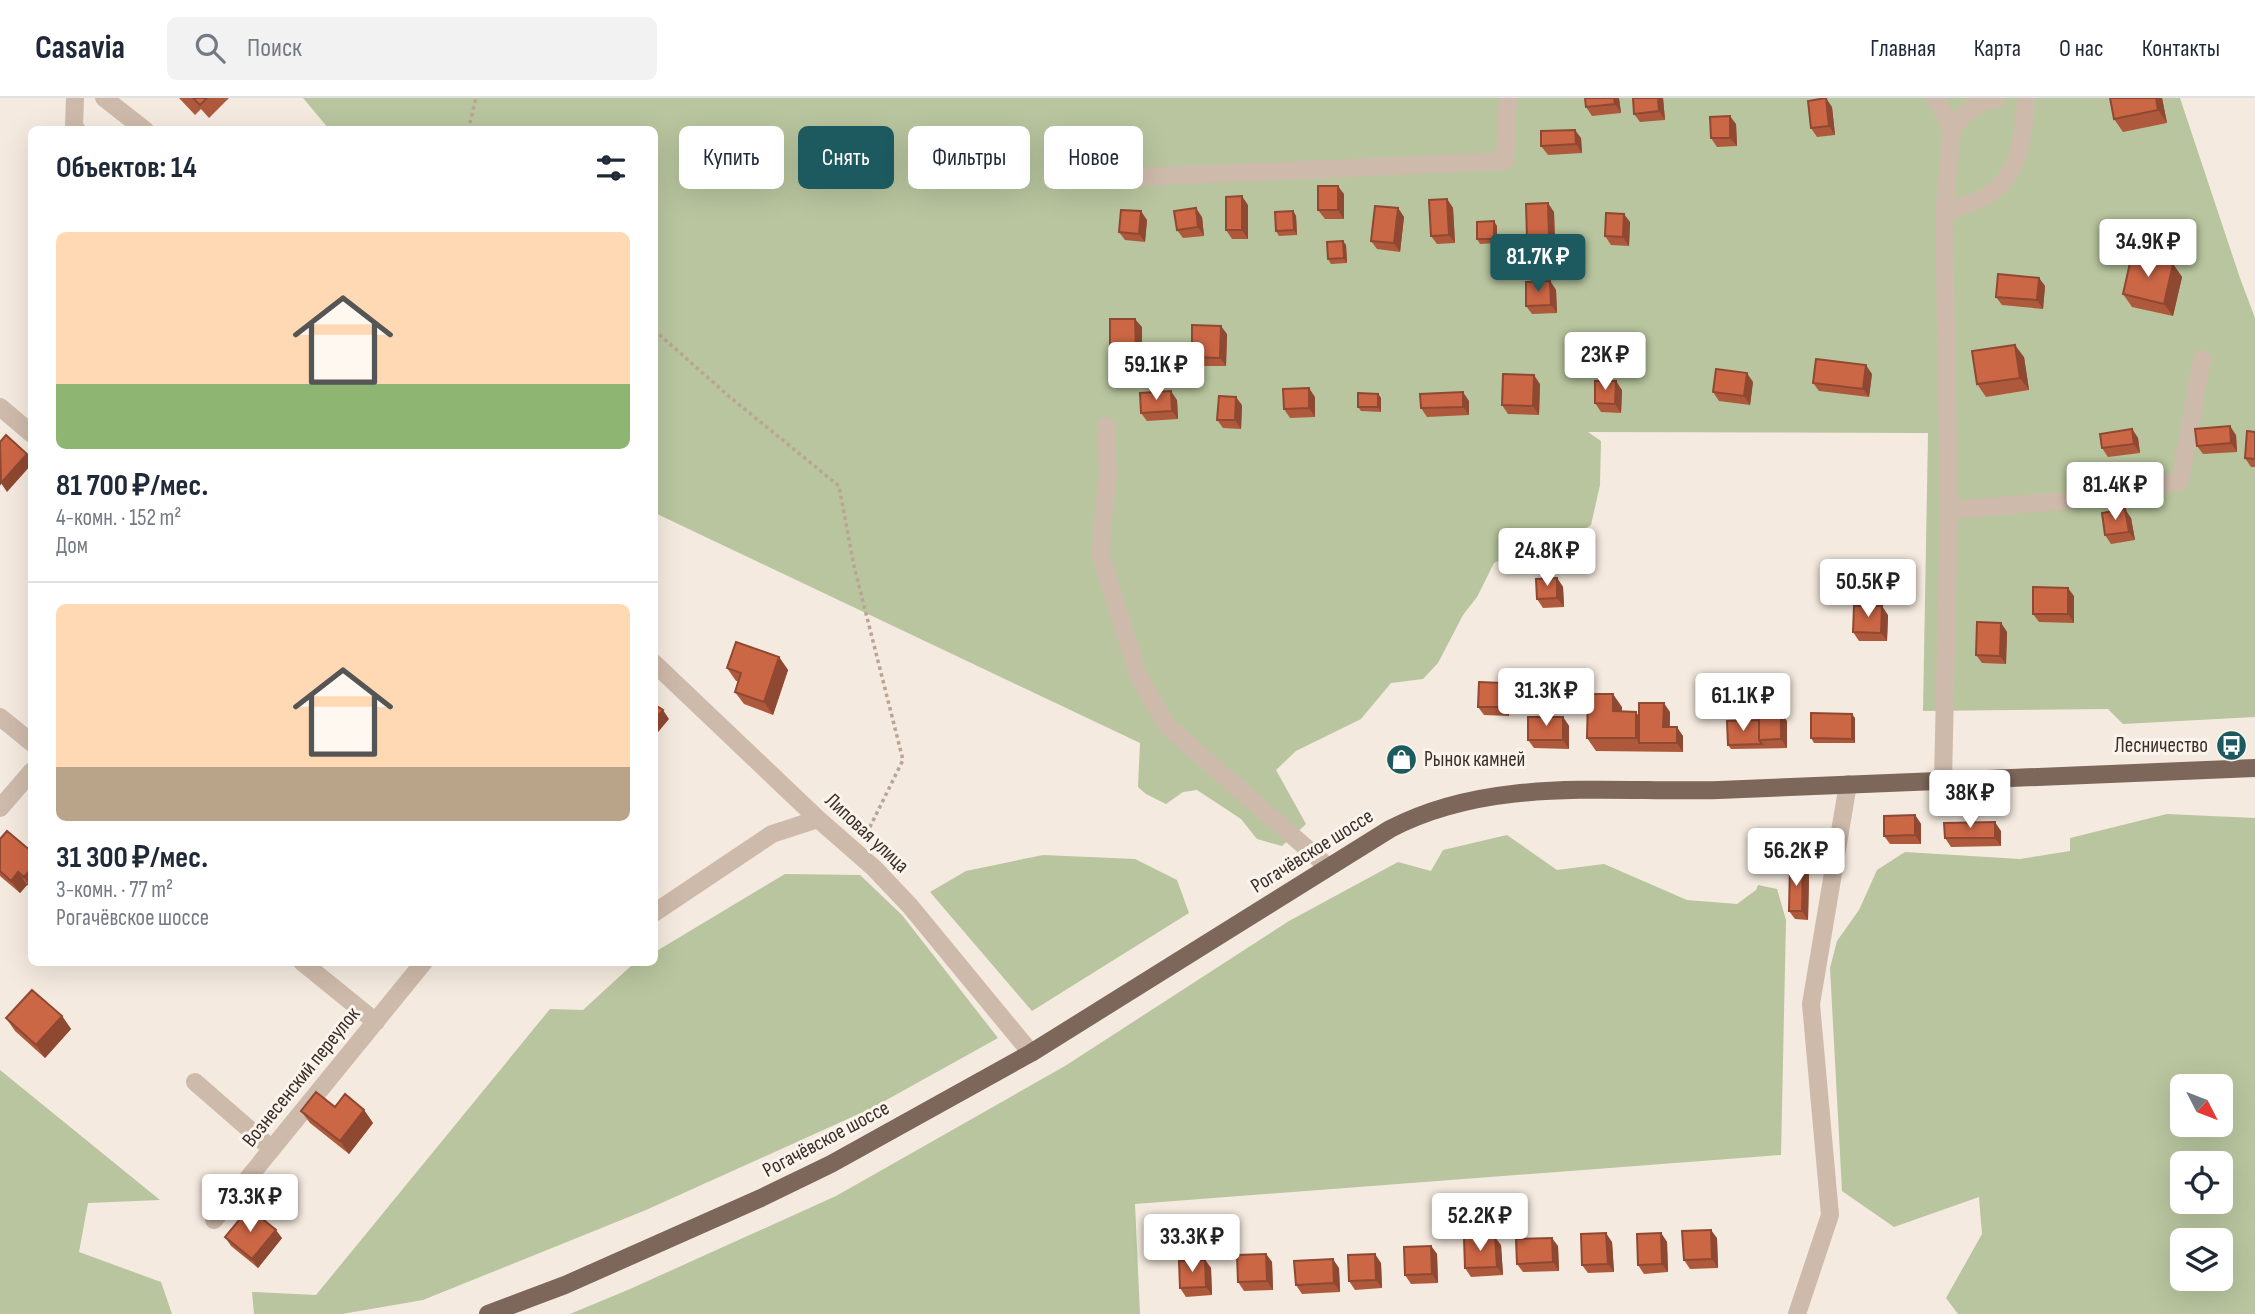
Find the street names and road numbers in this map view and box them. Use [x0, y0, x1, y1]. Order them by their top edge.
street label: Липовая улица [820, 788, 914, 878]
street label: Рогачёвское шоссе [1246, 803, 1378, 899]
street label: Вознесенский переулок [237, 1002, 365, 1152]
street label: Рогачёвское шоссе [758, 1095, 894, 1183]

